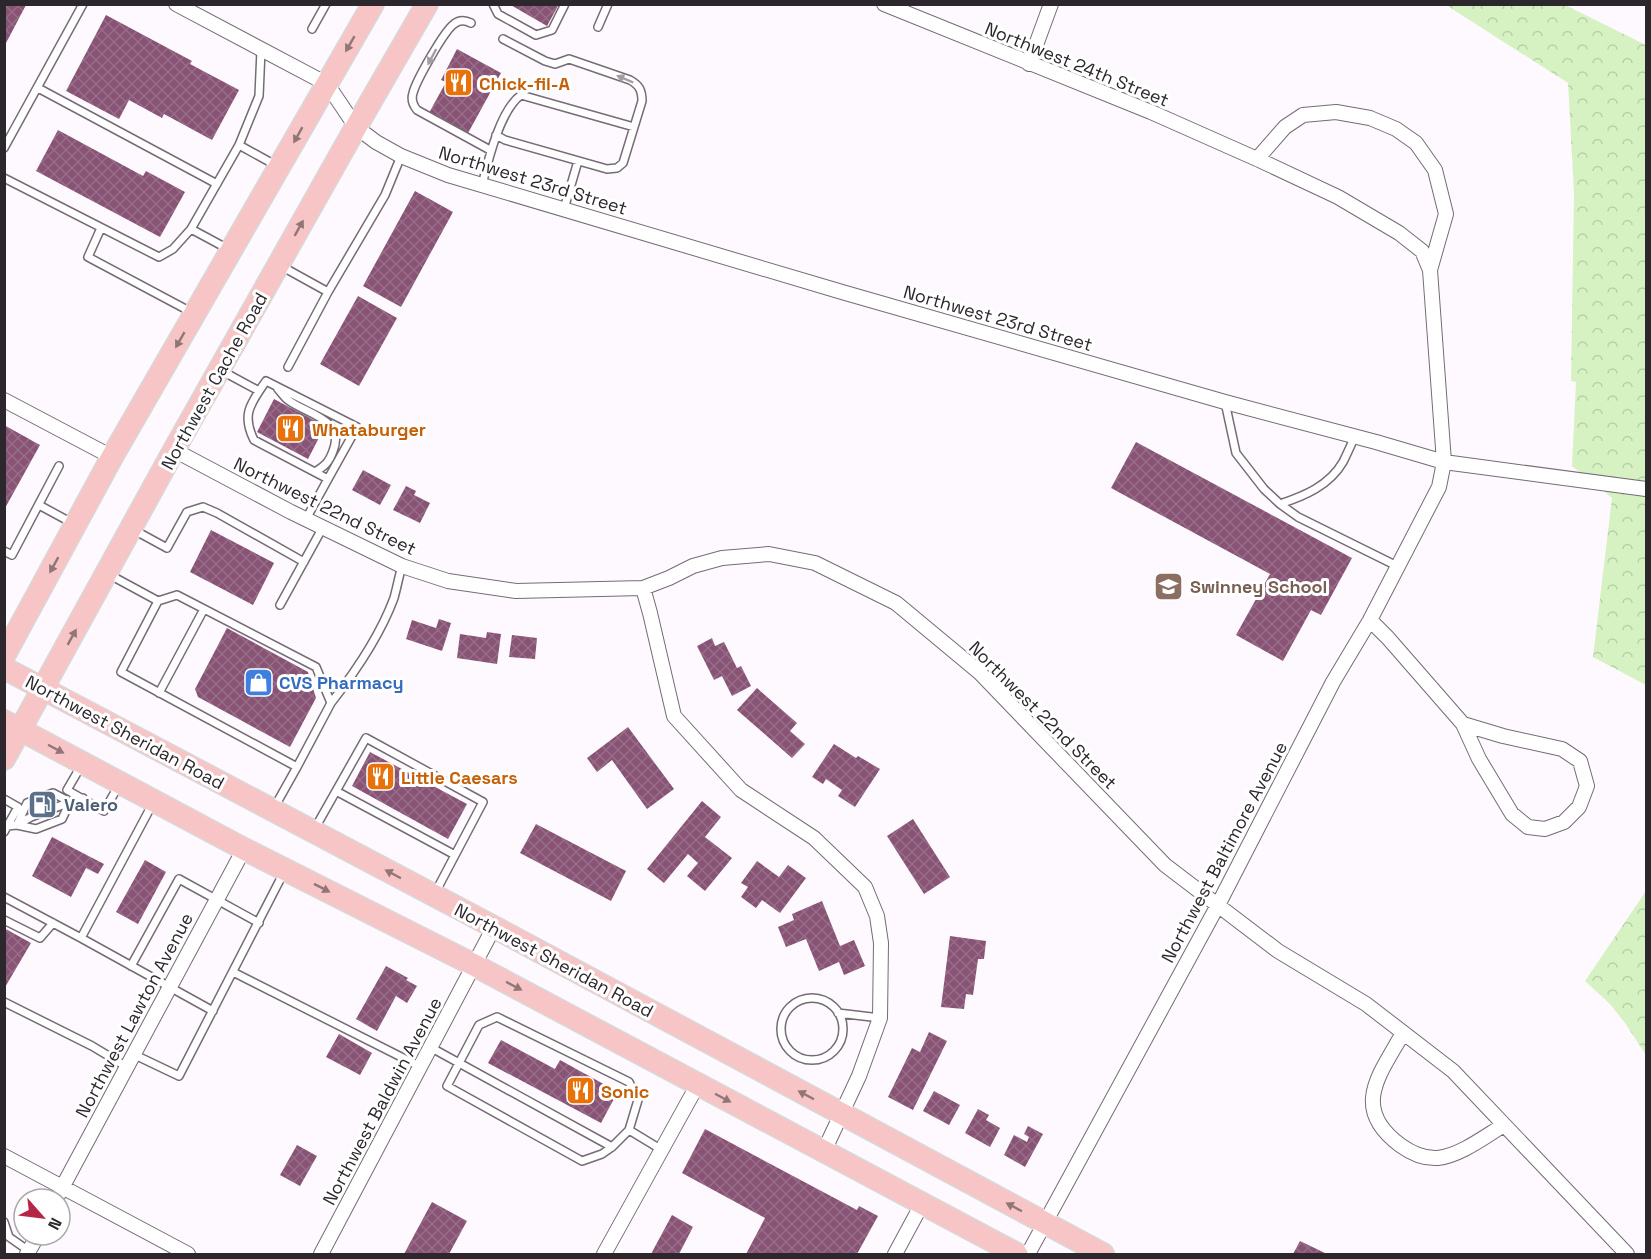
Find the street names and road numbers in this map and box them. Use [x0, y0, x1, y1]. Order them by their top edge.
street label: Northwest 24th Street [982, 16, 1172, 112]
street label: Northwest 23rd Street [436, 140, 630, 220]
street label: Northwest 23rd Street [901, 280, 1095, 356]
street label: Northwest Cache Road [156, 288, 272, 474]
street label: Northwest 22nd Street [230, 452, 420, 560]
street label: Northwest 22nd Street [964, 636, 1122, 794]
street label: Northwest Sheridan Road [22, 670, 228, 794]
street label: Northwest Baltimore Avenue [1156, 737, 1292, 967]
street label: Northwest Sheridan Road [451, 898, 657, 1022]
street label: Northwest Lawton Avenue [70, 909, 198, 1121]
street label: Northwest Baldwin Avenue [317, 993, 447, 1209]

